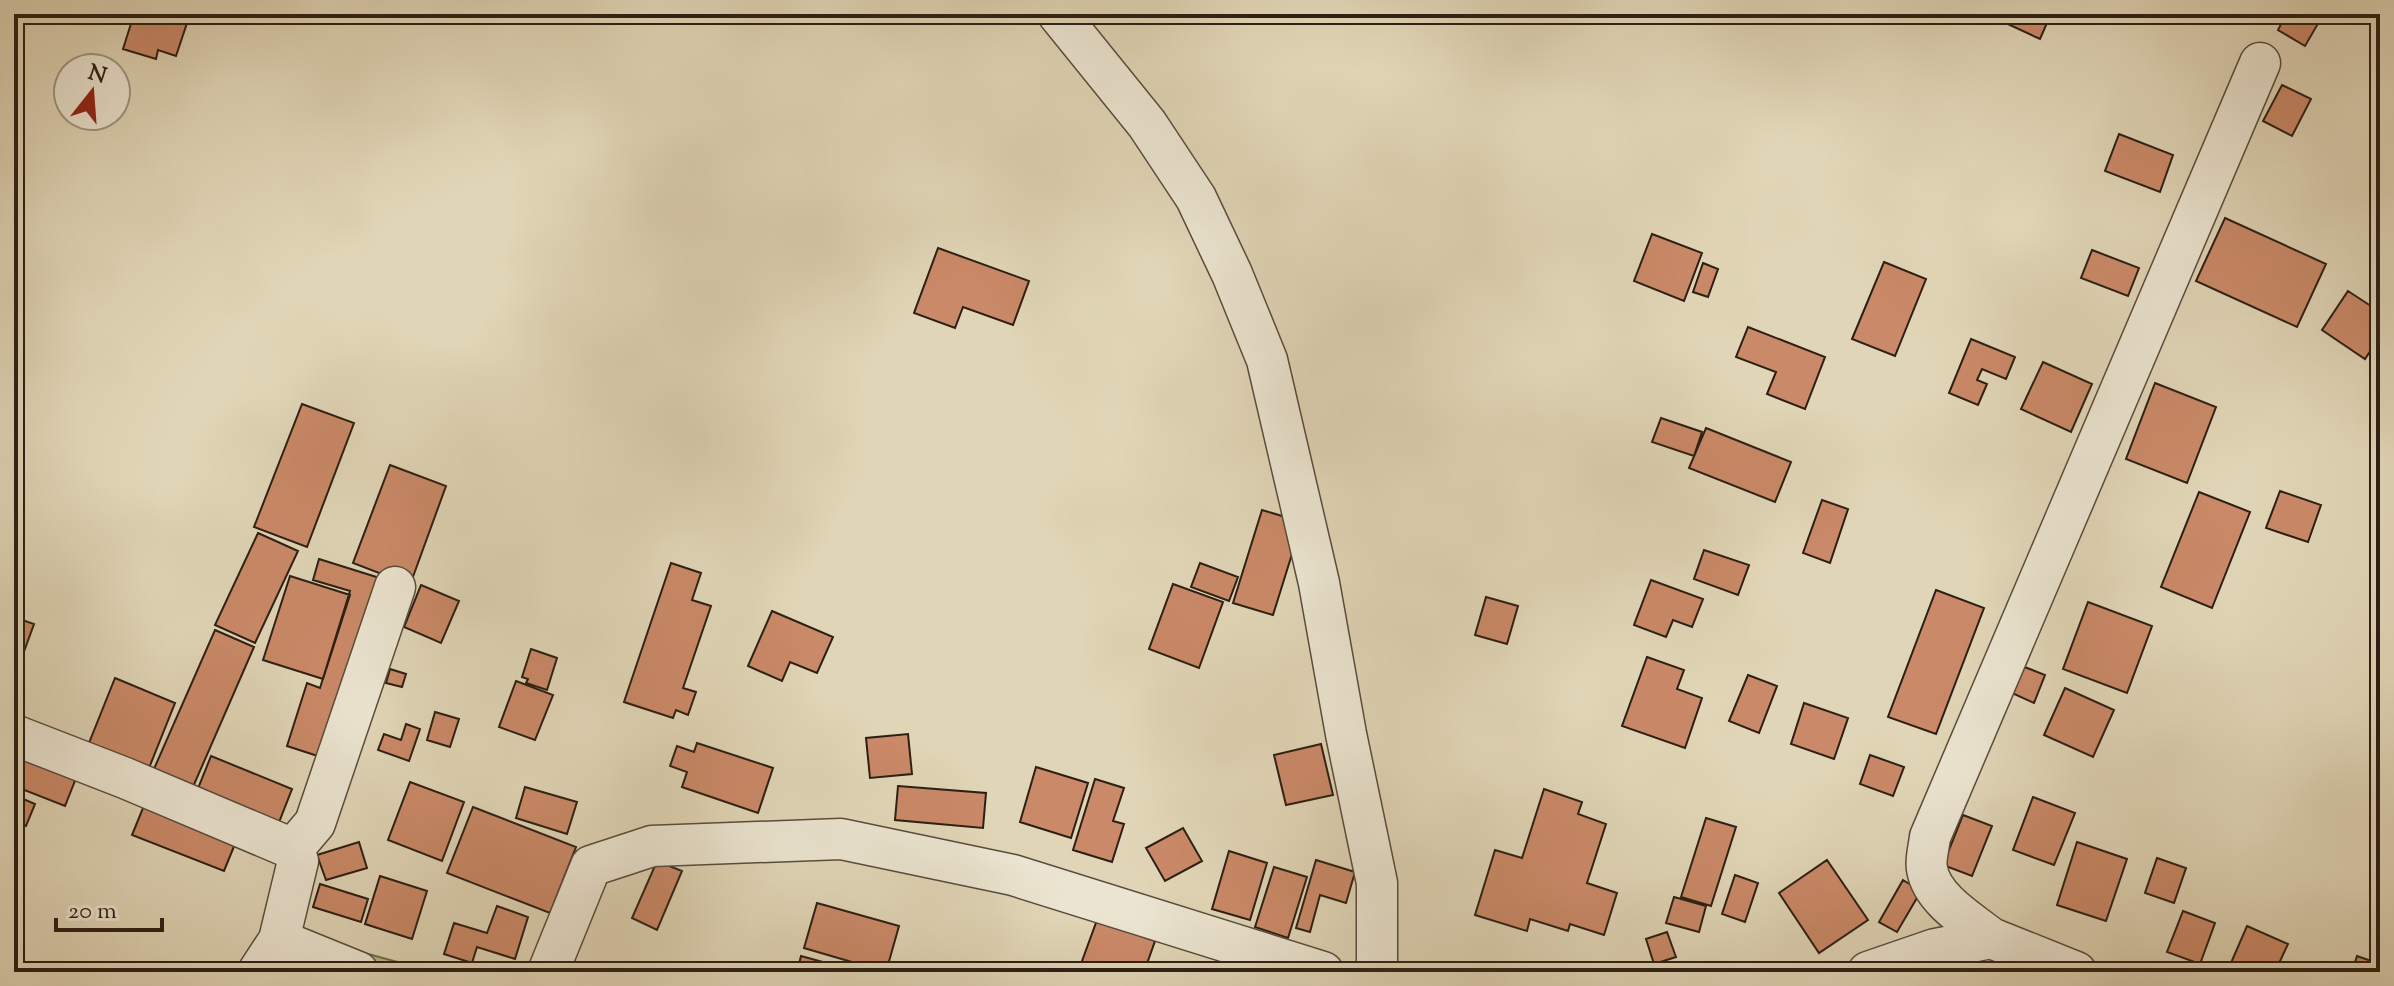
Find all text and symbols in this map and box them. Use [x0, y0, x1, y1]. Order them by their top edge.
north arrow [52, 52, 132, 132]
text: N [84, 58, 110, 94]
scale bar [56, 882, 162, 932]
text: 20 m [68, 895, 117, 929]

